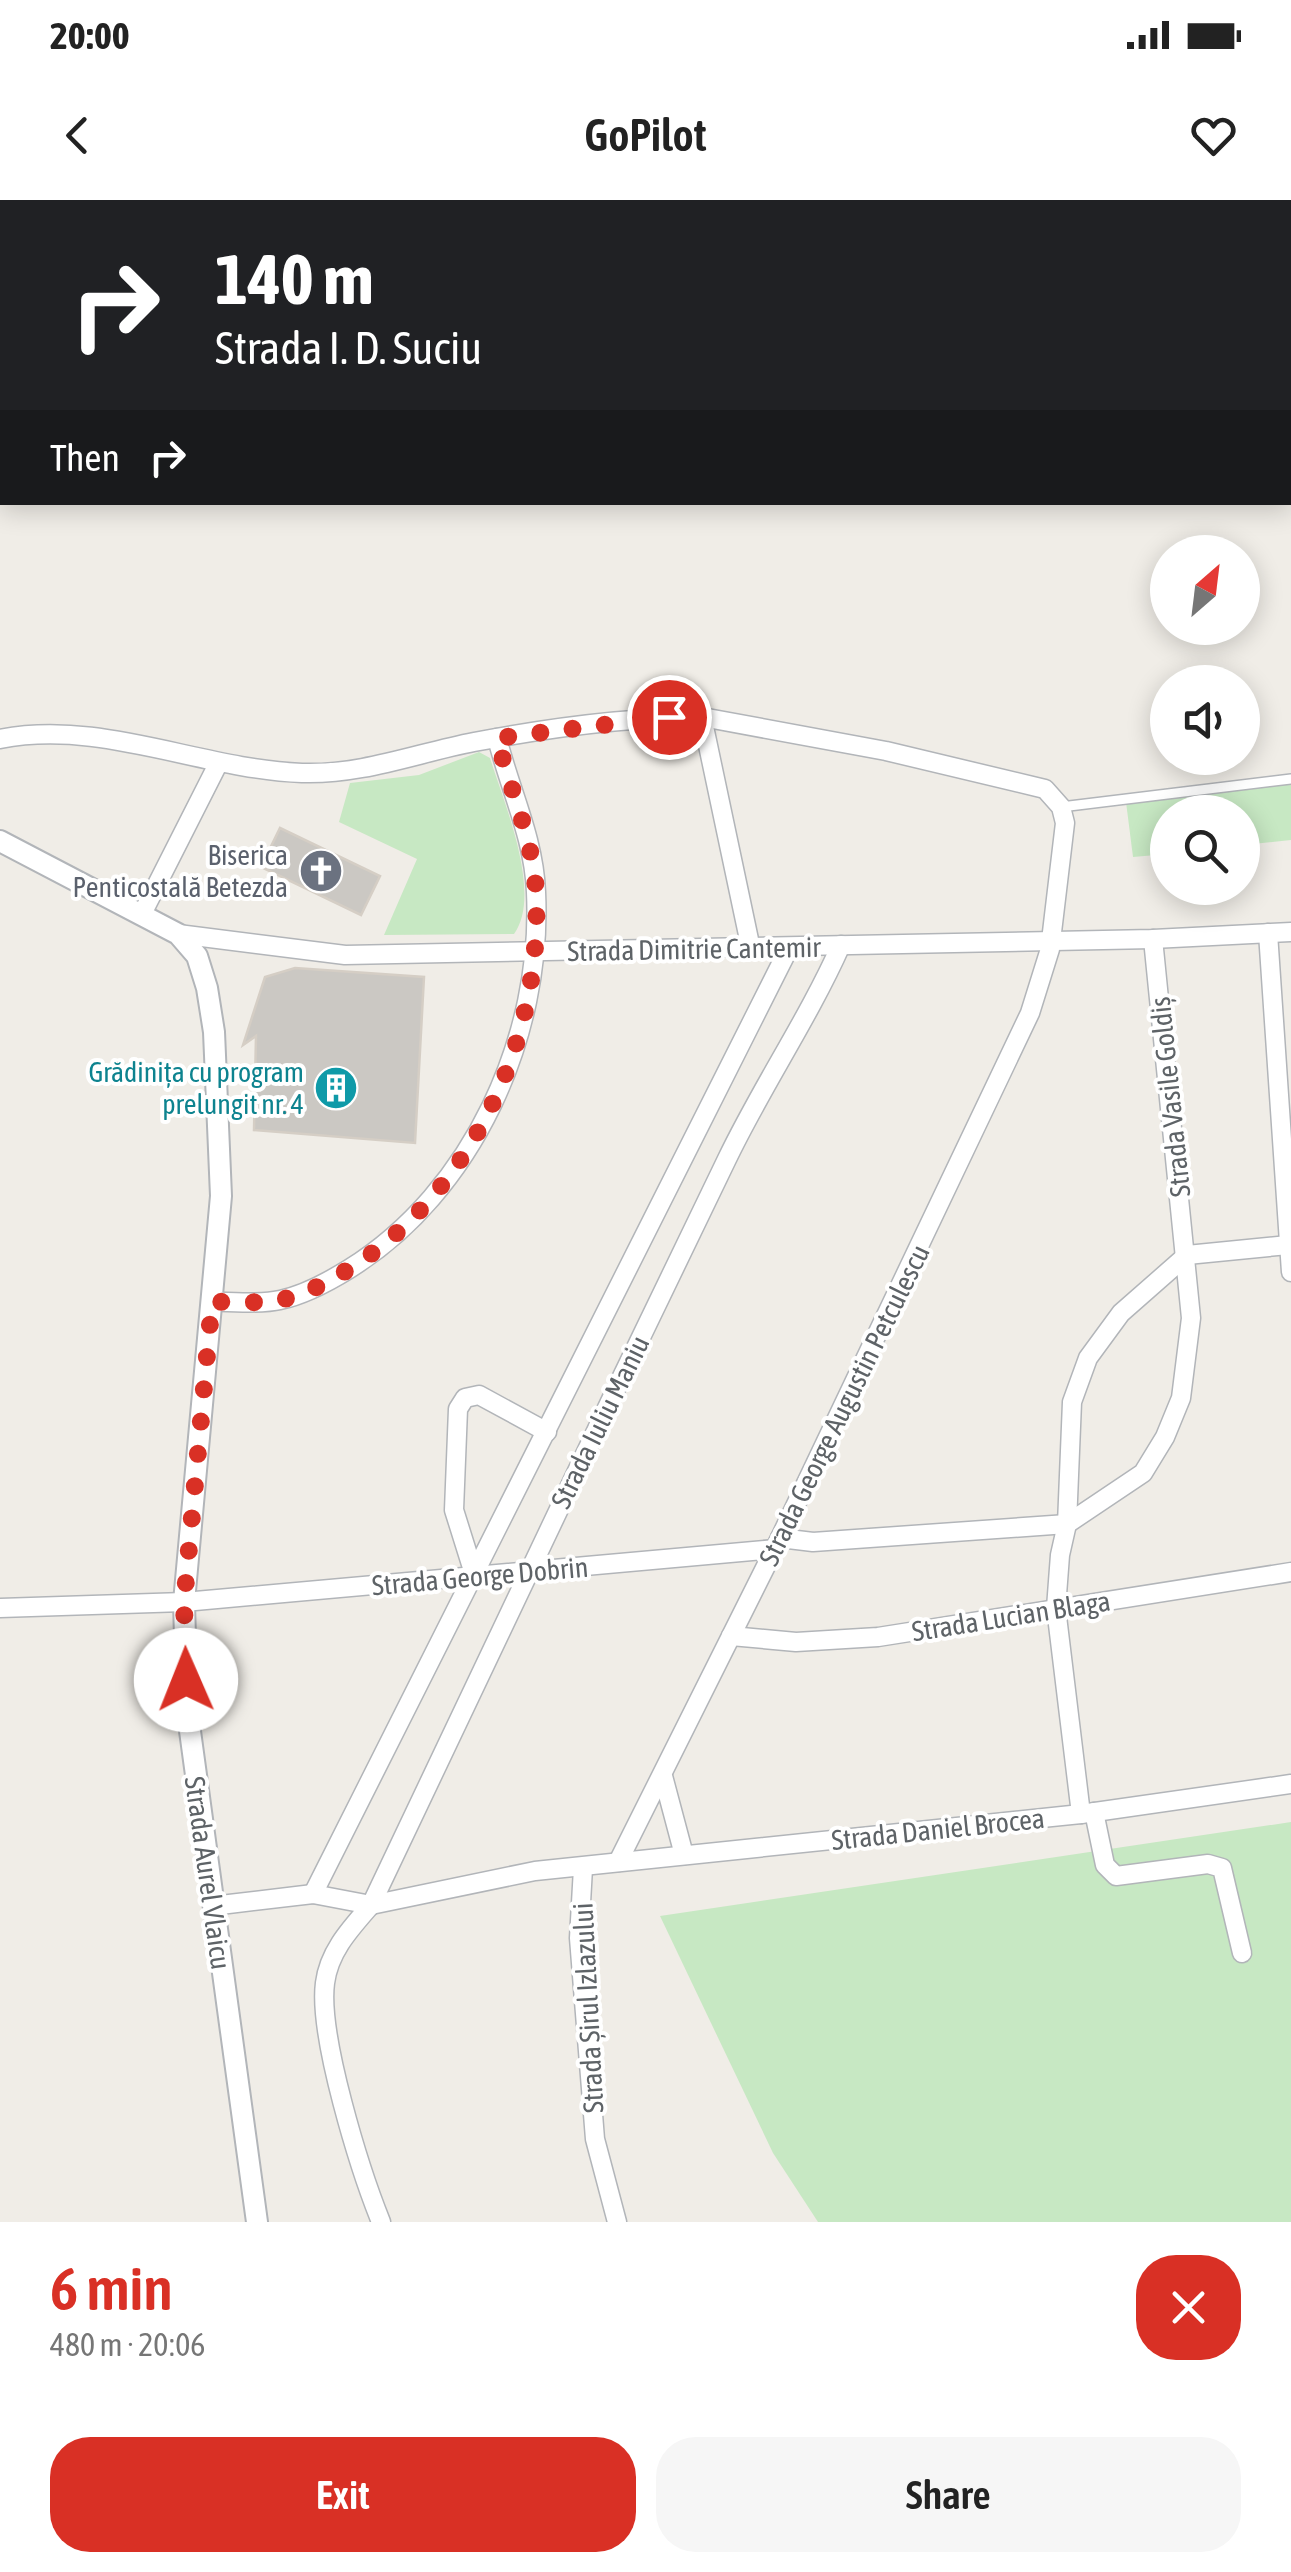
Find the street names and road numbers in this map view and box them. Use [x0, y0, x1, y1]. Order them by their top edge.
street label: Strada Dimitrie Cantemir [567, 931, 822, 967]
street label: Strada Vasile Goldiș [1144, 995, 1196, 1199]
street label: Strada George Augustin Petculescu [752, 1239, 936, 1571]
street label: Strada Iuliu Maniu [544, 1331, 656, 1513]
street label: Strada George Dobrin [370, 1551, 590, 1601]
street label: Strada Lucian Blaga [909, 1585, 1113, 1647]
street label: Strada Aurel Vlaicu [179, 1774, 237, 1972]
street label: Strada Daniel Brocea [830, 1802, 1046, 1856]
street label: Strada Șirul Izlazului [567, 1902, 609, 2114]

